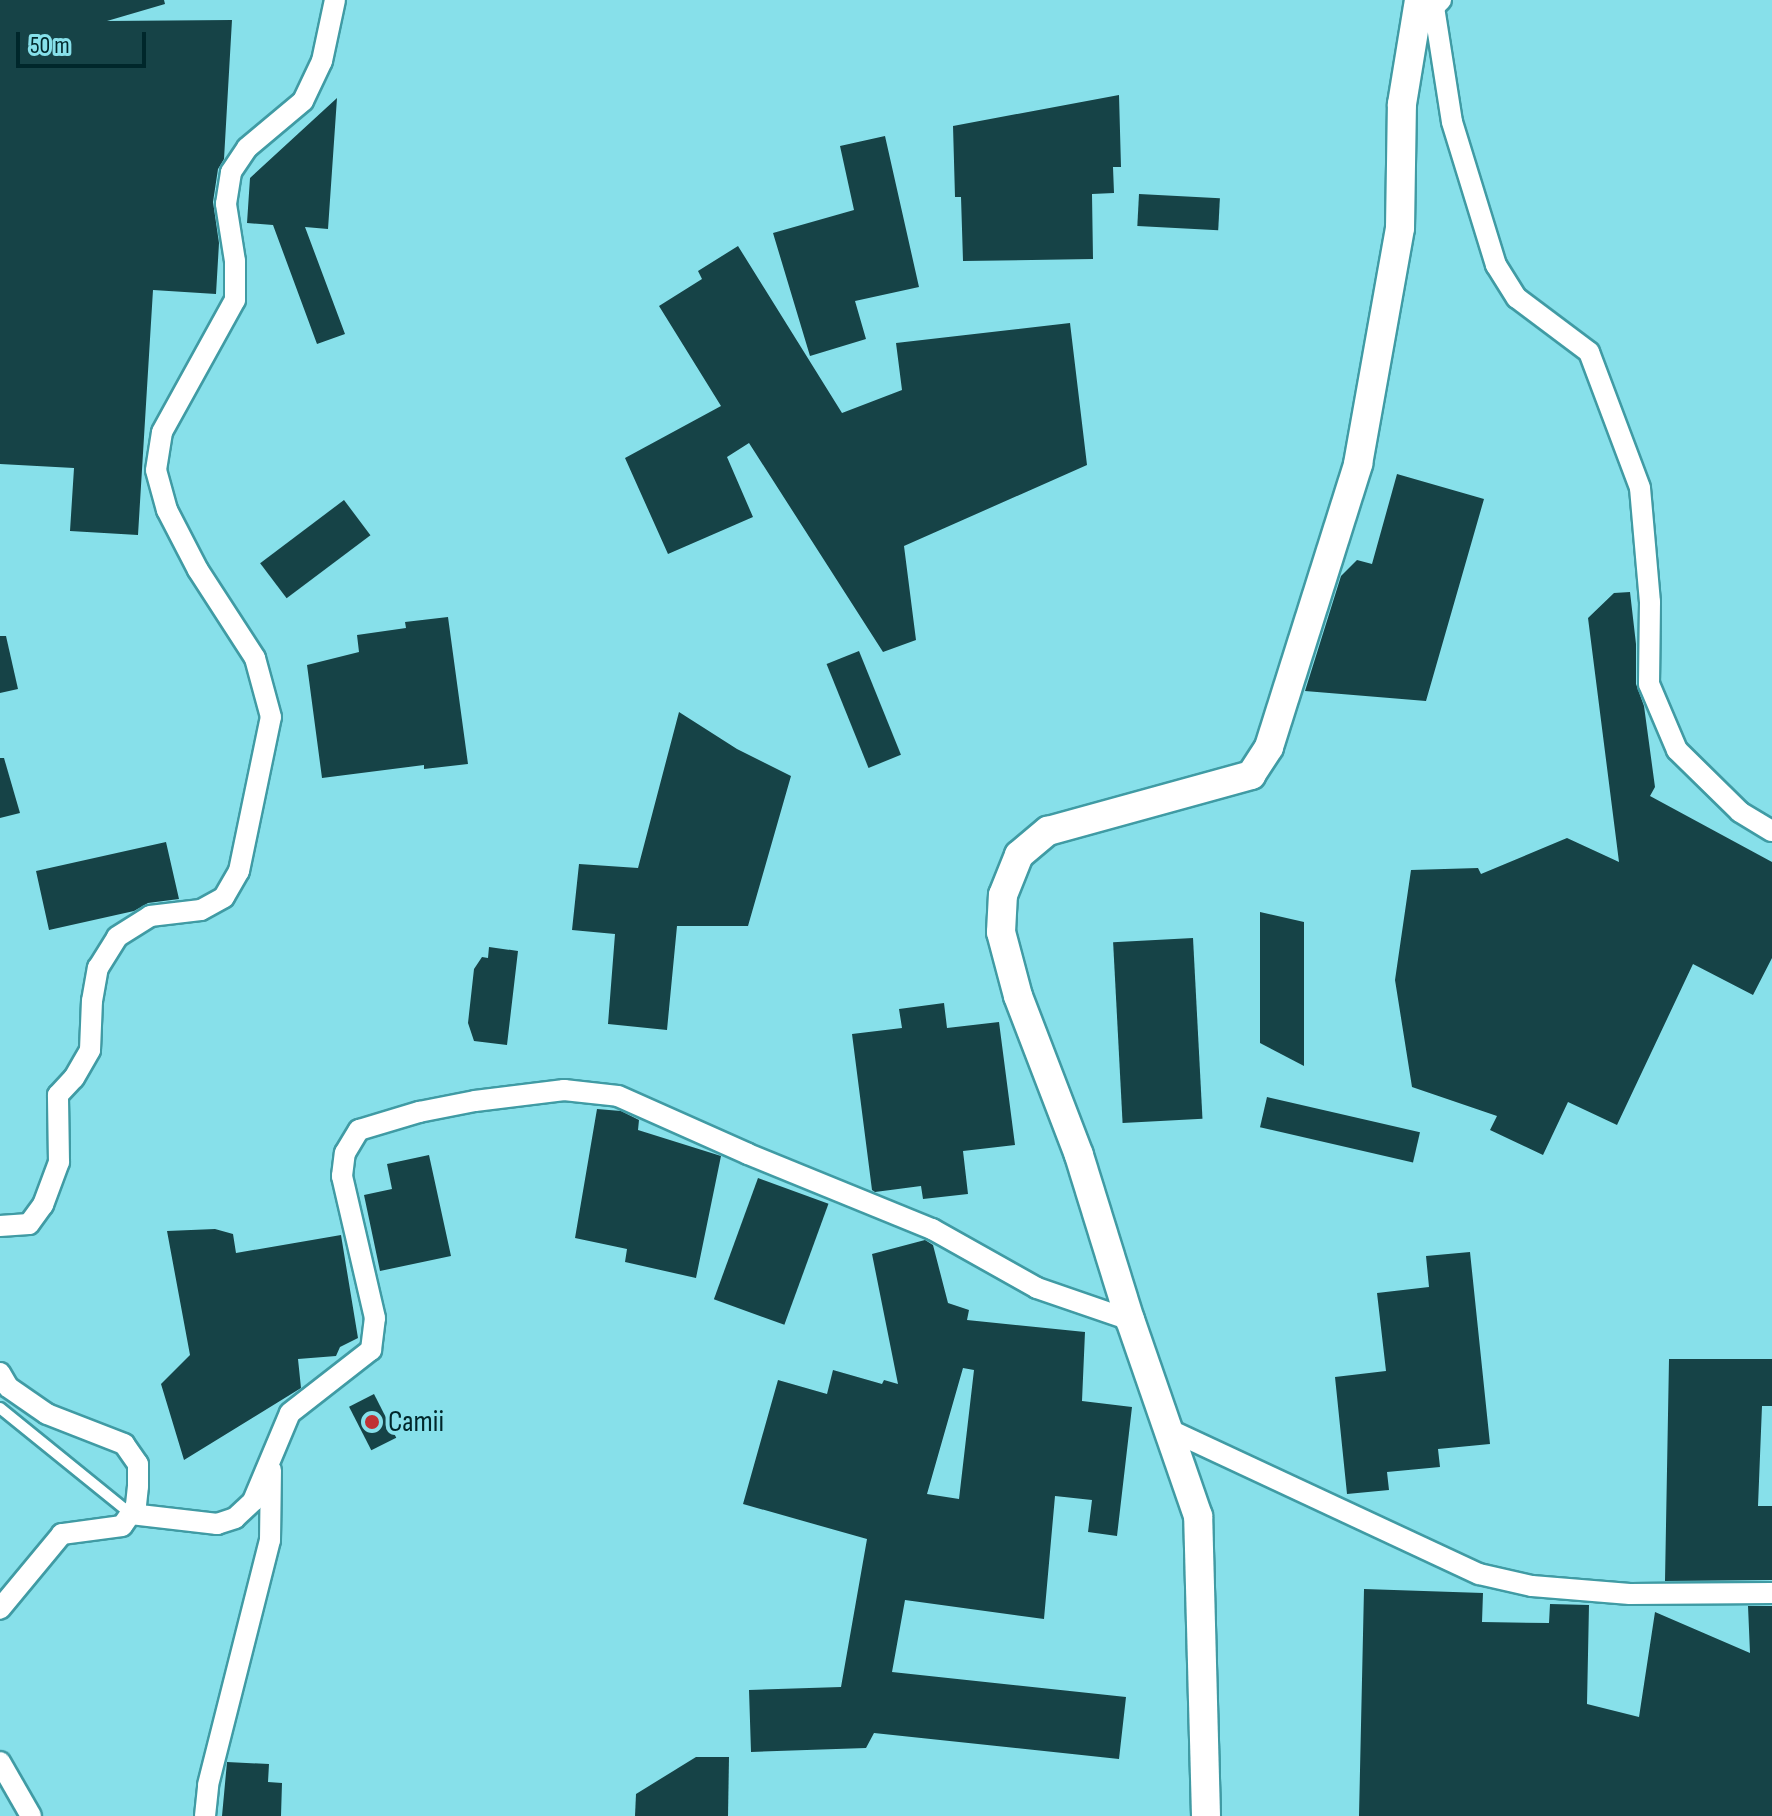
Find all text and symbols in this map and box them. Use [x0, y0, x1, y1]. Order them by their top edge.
scale bar [20, 16, 150, 66]
text: 50 m [30, 31, 70, 60]
place label: Camii [388, 1404, 444, 1440]
marker: Camii [363, 1413, 381, 1431]

